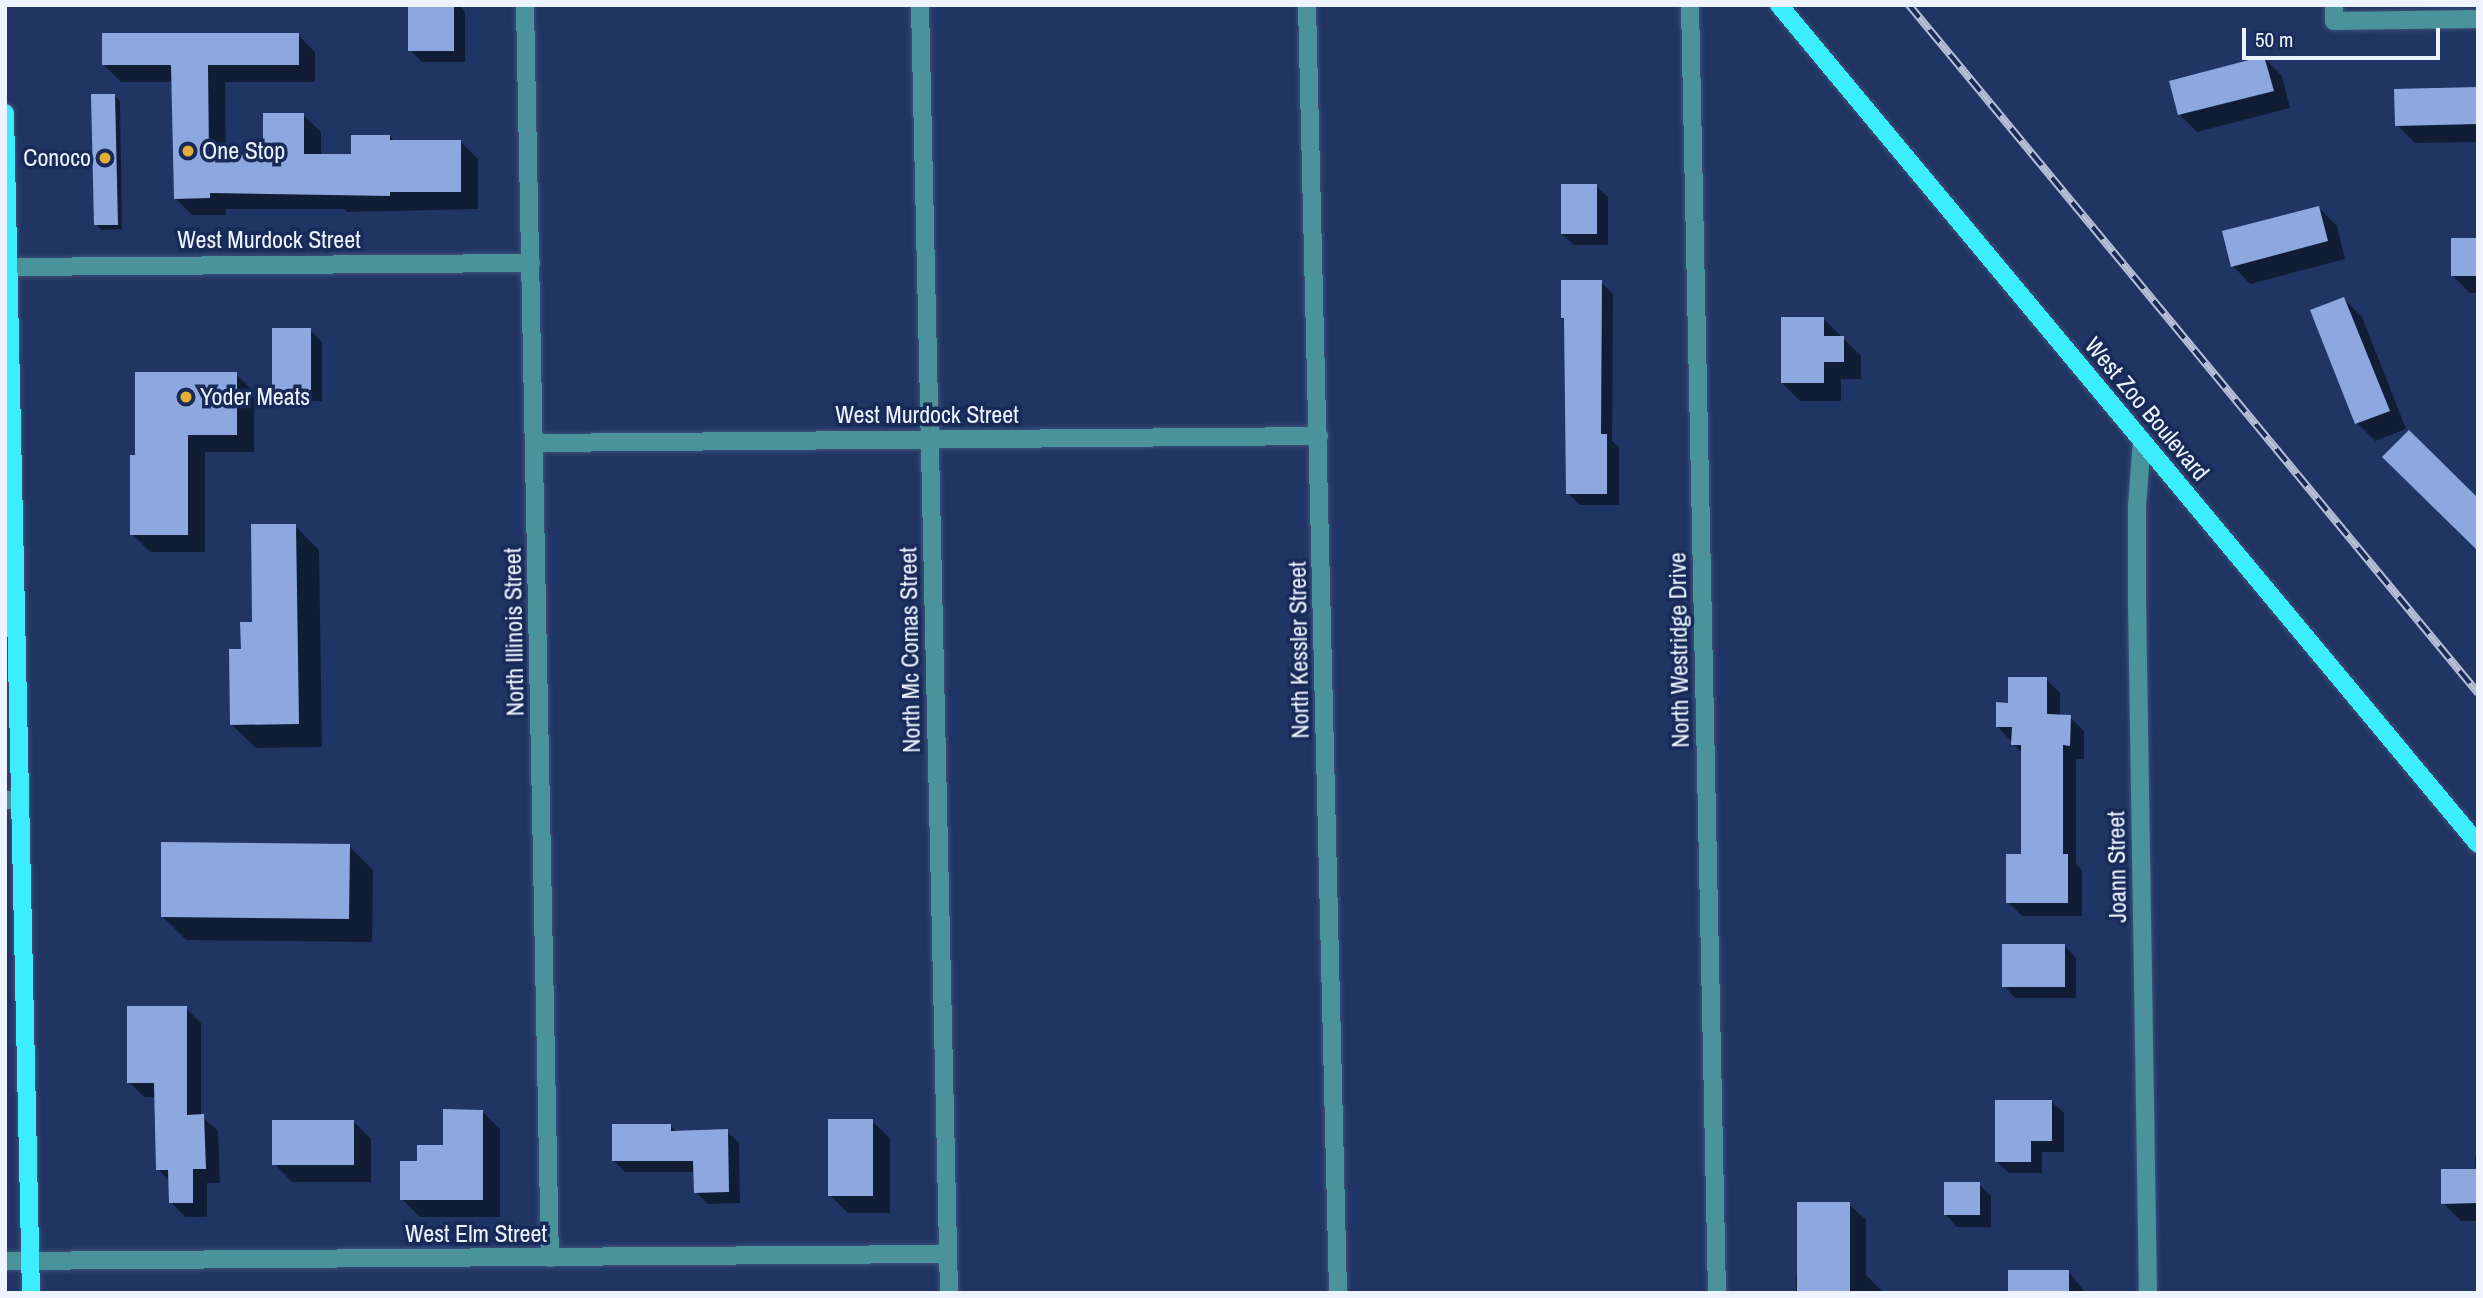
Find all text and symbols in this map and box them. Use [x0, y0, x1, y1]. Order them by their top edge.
scale bar [2245, 14, 2443, 58]
text: 50 m [2255, 25, 2293, 54]
place label: One Stop [202, 137, 285, 165]
marker: One Stop [180, 143, 196, 159]
place label: Conoco [23, 144, 91, 172]
marker: Conoco [97, 150, 113, 166]
street label: West Murdock Street [177, 226, 361, 254]
street label: West Zoo Boulevard [2079, 332, 2215, 486]
place label: Yoder Meats [200, 383, 310, 411]
marker: Yoder Meats [178, 389, 194, 405]
street label: West Murdock Street [835, 401, 1019, 429]
street label: North Mc Comas Street [894, 547, 926, 753]
street label: North Illinois Street [498, 548, 530, 716]
street label: North Westridge Drive [1663, 552, 1695, 748]
street label: North Kessler Street [1283, 561, 1315, 739]
street label: Joann Street [2102, 811, 2132, 923]
street label: West Elm Street [405, 1220, 547, 1248]

